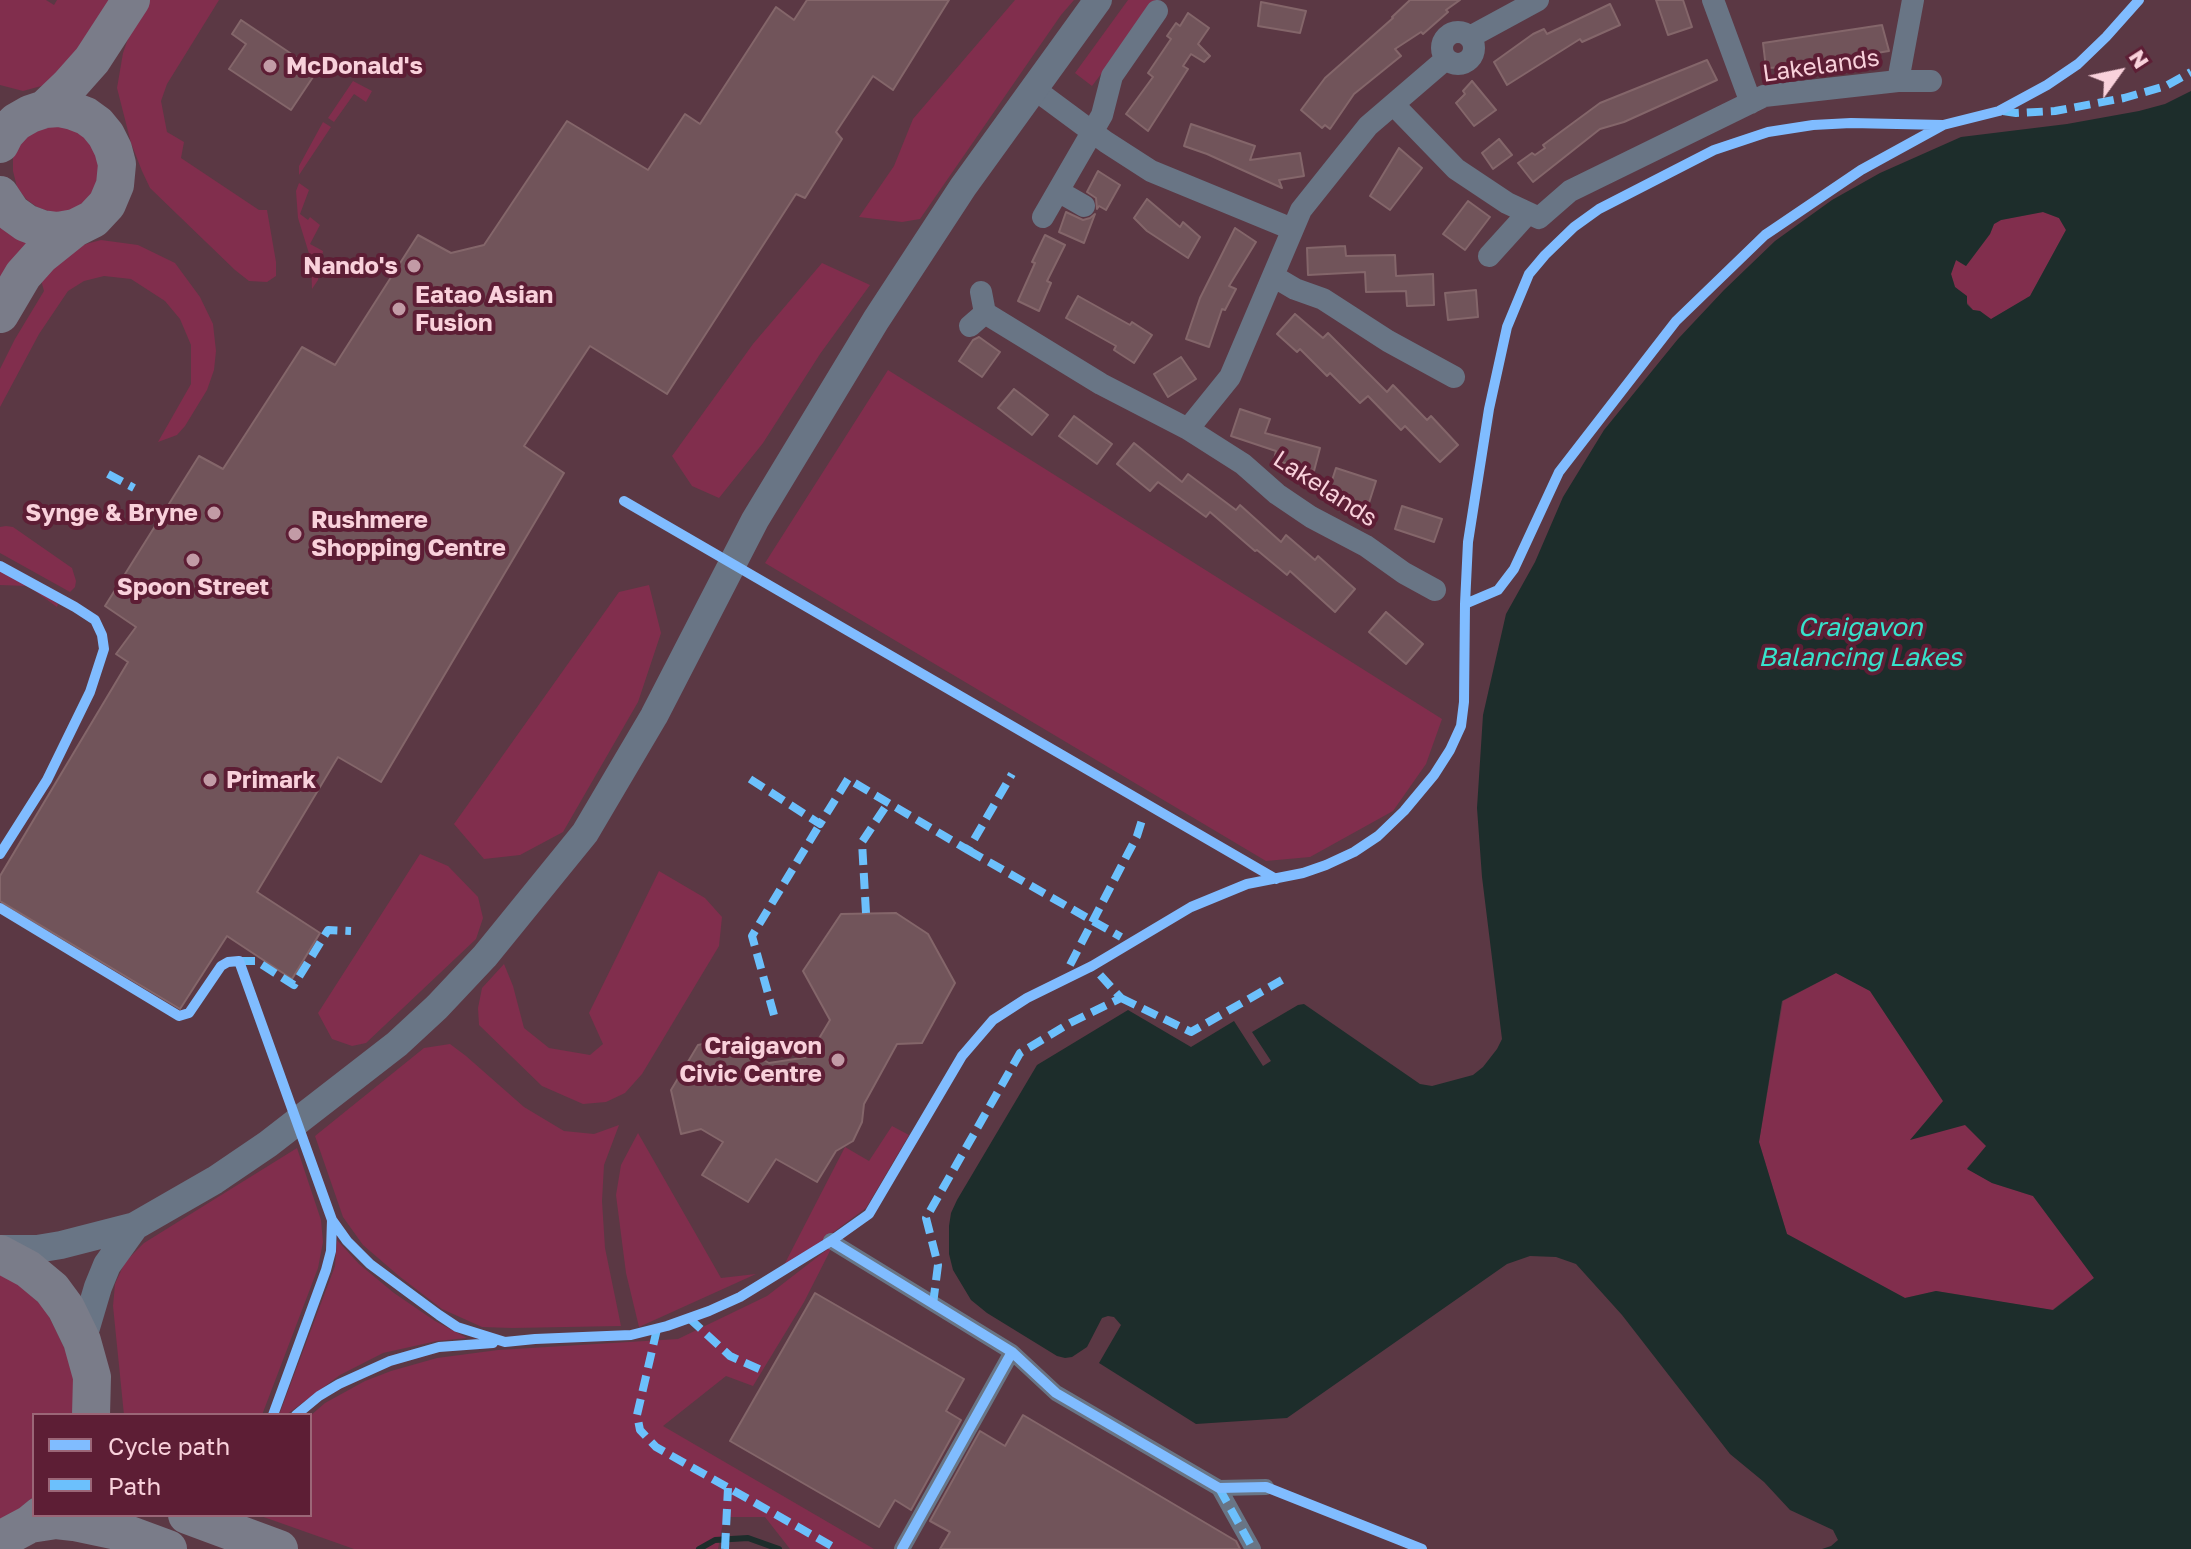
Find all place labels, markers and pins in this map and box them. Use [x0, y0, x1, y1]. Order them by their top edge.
place label: McDonald's [286, 52, 423, 80]
marker: McDonald's [261, 57, 279, 75]
place label: Nando's [303, 252, 398, 280]
marker: Nando's [405, 257, 423, 275]
place label: Eatao Asian Fusion [415, 281, 553, 337]
marker: Eatao Asian Fusion [390, 300, 408, 318]
place label: Synge & Bryne [25, 499, 198, 527]
marker: Synge & Bryne [205, 504, 223, 522]
place label: Rushmere Shopping Centre [311, 506, 506, 562]
marker: Rushmere Shopping Centre [286, 525, 304, 543]
marker: Spoon Street [184, 551, 202, 569]
place label: Spoon Street [117, 573, 269, 601]
place label: Primark [226, 766, 316, 794]
marker: Primark [201, 771, 219, 789]
place label: Craigavon Civic Centre [679, 1032, 822, 1088]
marker: Craigavon Civic Centre [829, 1051, 847, 1069]

